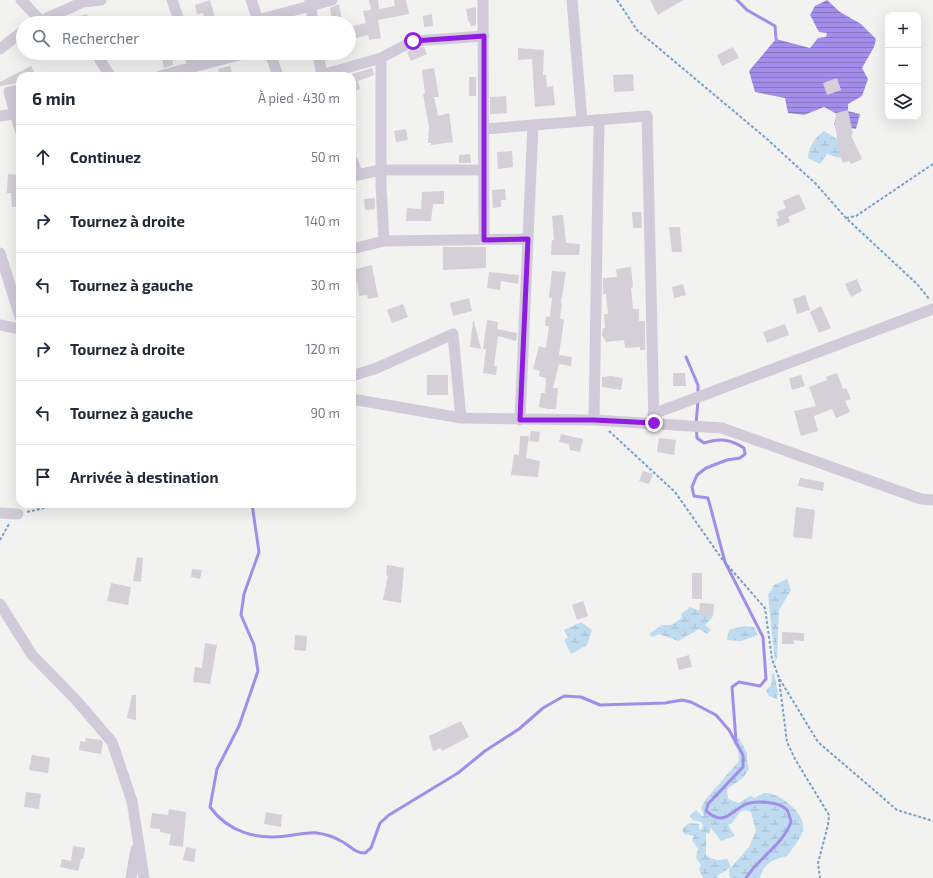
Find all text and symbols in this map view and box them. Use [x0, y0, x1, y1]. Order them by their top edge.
map controls [885, 12, 921, 120]
button: + [885, 12, 921, 48]
search box [16, 16, 356, 60]
icon: search [30, 27, 52, 49]
text: Rechercher [62, 29, 139, 47]
route start [404, 32, 422, 50]
button: − [885, 48, 921, 84]
button: layers [885, 84, 921, 120]
text: 6 min [32, 88, 76, 108]
text: À pied · 430 m [258, 90, 340, 106]
icon: ahead [32, 146, 54, 168]
text: Continuez [70, 148, 141, 166]
text: 50 m [311, 149, 340, 165]
icon: right [32, 210, 54, 232]
text: Tournez à droite [70, 212, 185, 230]
text: 140 m [305, 213, 340, 229]
icon: left [32, 274, 54, 296]
text: Tournez à gauche [70, 276, 193, 294]
text: 30 m [311, 277, 340, 293]
icon: right [32, 338, 54, 360]
text: Tournez à droite [70, 340, 185, 358]
text: 120 m [305, 341, 340, 357]
icon: left [32, 402, 54, 424]
text: Tournez à gauche [70, 404, 193, 422]
text: 90 m [310, 405, 340, 421]
route end [645, 414, 663, 432]
icon: arrive [32, 466, 54, 488]
text: Arrivée à destination [70, 468, 218, 486]

